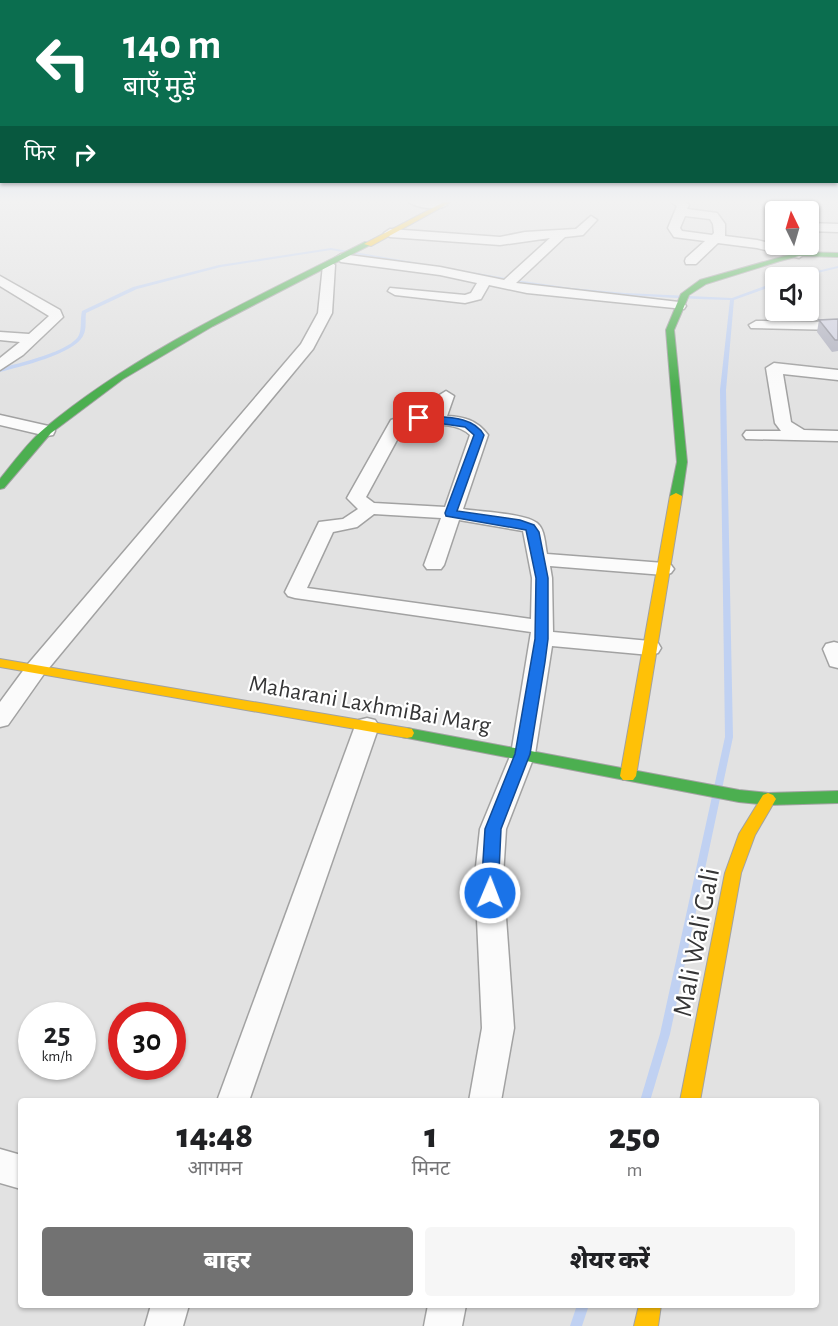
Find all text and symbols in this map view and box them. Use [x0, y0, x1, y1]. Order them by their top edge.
icon: left [24, 24, 102, 102]
text: 140 m [123, 24, 221, 66]
text: बाएँ मुड़ें [123, 73, 195, 100]
icon: right [68, 138, 101, 171]
text: फिर [24, 142, 56, 164]
north arrow [765, 201, 819, 255]
map controls [765, 201, 819, 321]
button: sound [765, 267, 819, 321]
pin [393, 392, 444, 443]
icon: arrive [402, 401, 435, 434]
street label: Maharani LaxhmiBai Marg [247, 672, 493, 738]
position arrow [458, 861, 522, 925]
street label: Mali Wali Gali [669, 866, 725, 1019]
speed limit sign: 30 [108, 1002, 186, 1080]
text: 25 [43, 1019, 71, 1049]
text: km/h [42, 1049, 72, 1064]
text: 14:48 [177, 1118, 253, 1154]
text: 1 [424, 1118, 438, 1154]
text: 250 [609, 1119, 660, 1155]
text: आगमन [188, 1159, 242, 1179]
text: मिनट [412, 1159, 450, 1179]
text: m [627, 1160, 643, 1180]
button: बाहर [42, 1227, 413, 1296]
button: शेयर करें [425, 1227, 795, 1296]

